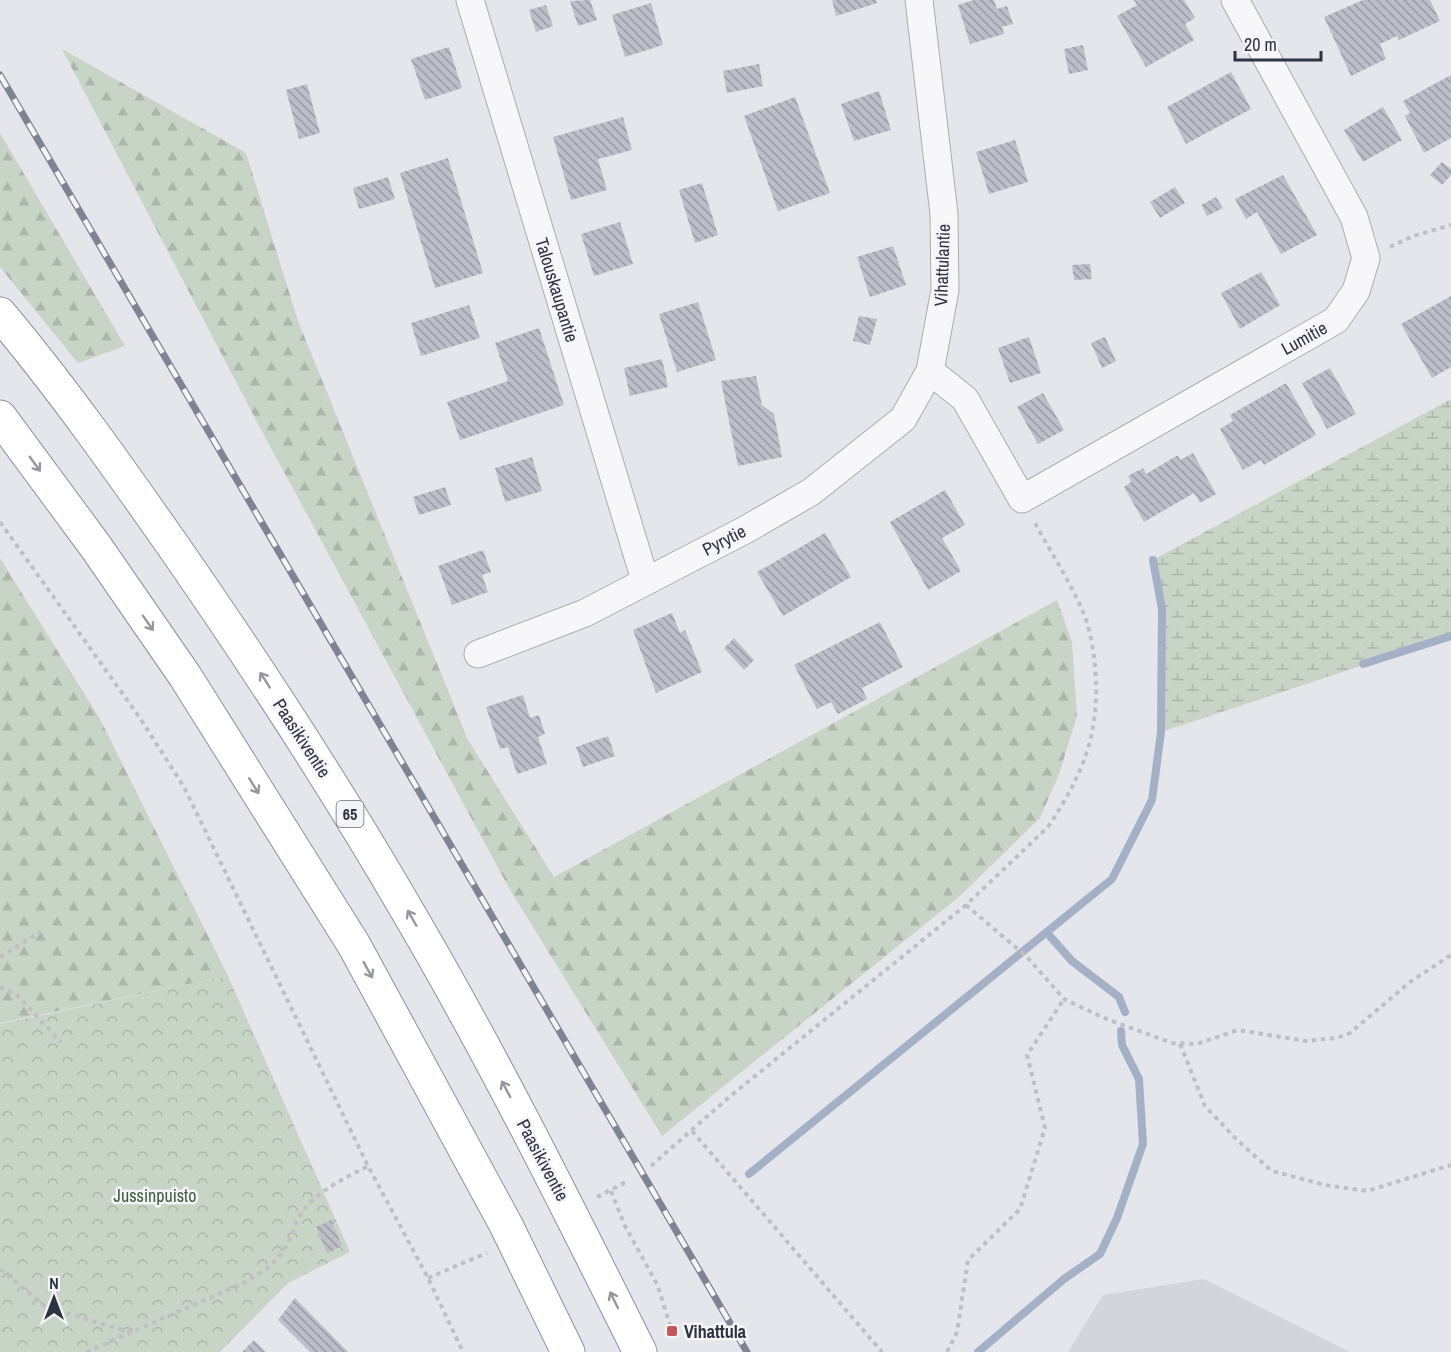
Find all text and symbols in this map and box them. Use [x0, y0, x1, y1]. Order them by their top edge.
scale bar [1235, 24, 1320, 62]
text: 20 m [1244, 32, 1277, 57]
street label: Vihattulantie [928, 223, 956, 307]
street label: Talouskaupantie [529, 235, 585, 345]
street label: Lumitie [1276, 315, 1332, 361]
one-way arrow [28, 456, 41, 472]
street label: Pyrytie [698, 518, 750, 562]
one-way arrow [142, 614, 154, 630]
one-way arrow [259, 673, 271, 689]
street label: Paasikiventie [267, 694, 337, 782]
one-way arrow [249, 777, 261, 794]
road number: 65 [336, 801, 364, 827]
one-way arrow [406, 910, 418, 927]
one-way arrow [362, 961, 374, 978]
one-way arrow [499, 1080, 511, 1098]
street label: Paasikiventie [511, 1115, 575, 1205]
park label: Jussinpuisto [114, 1183, 196, 1208]
north arrow [24, 1268, 84, 1328]
text: N [49, 1272, 59, 1294]
one-way arrow [607, 1291, 619, 1309]
place label: Vihattula [684, 1319, 747, 1344]
marker: Vihattula [665, 1324, 679, 1338]

